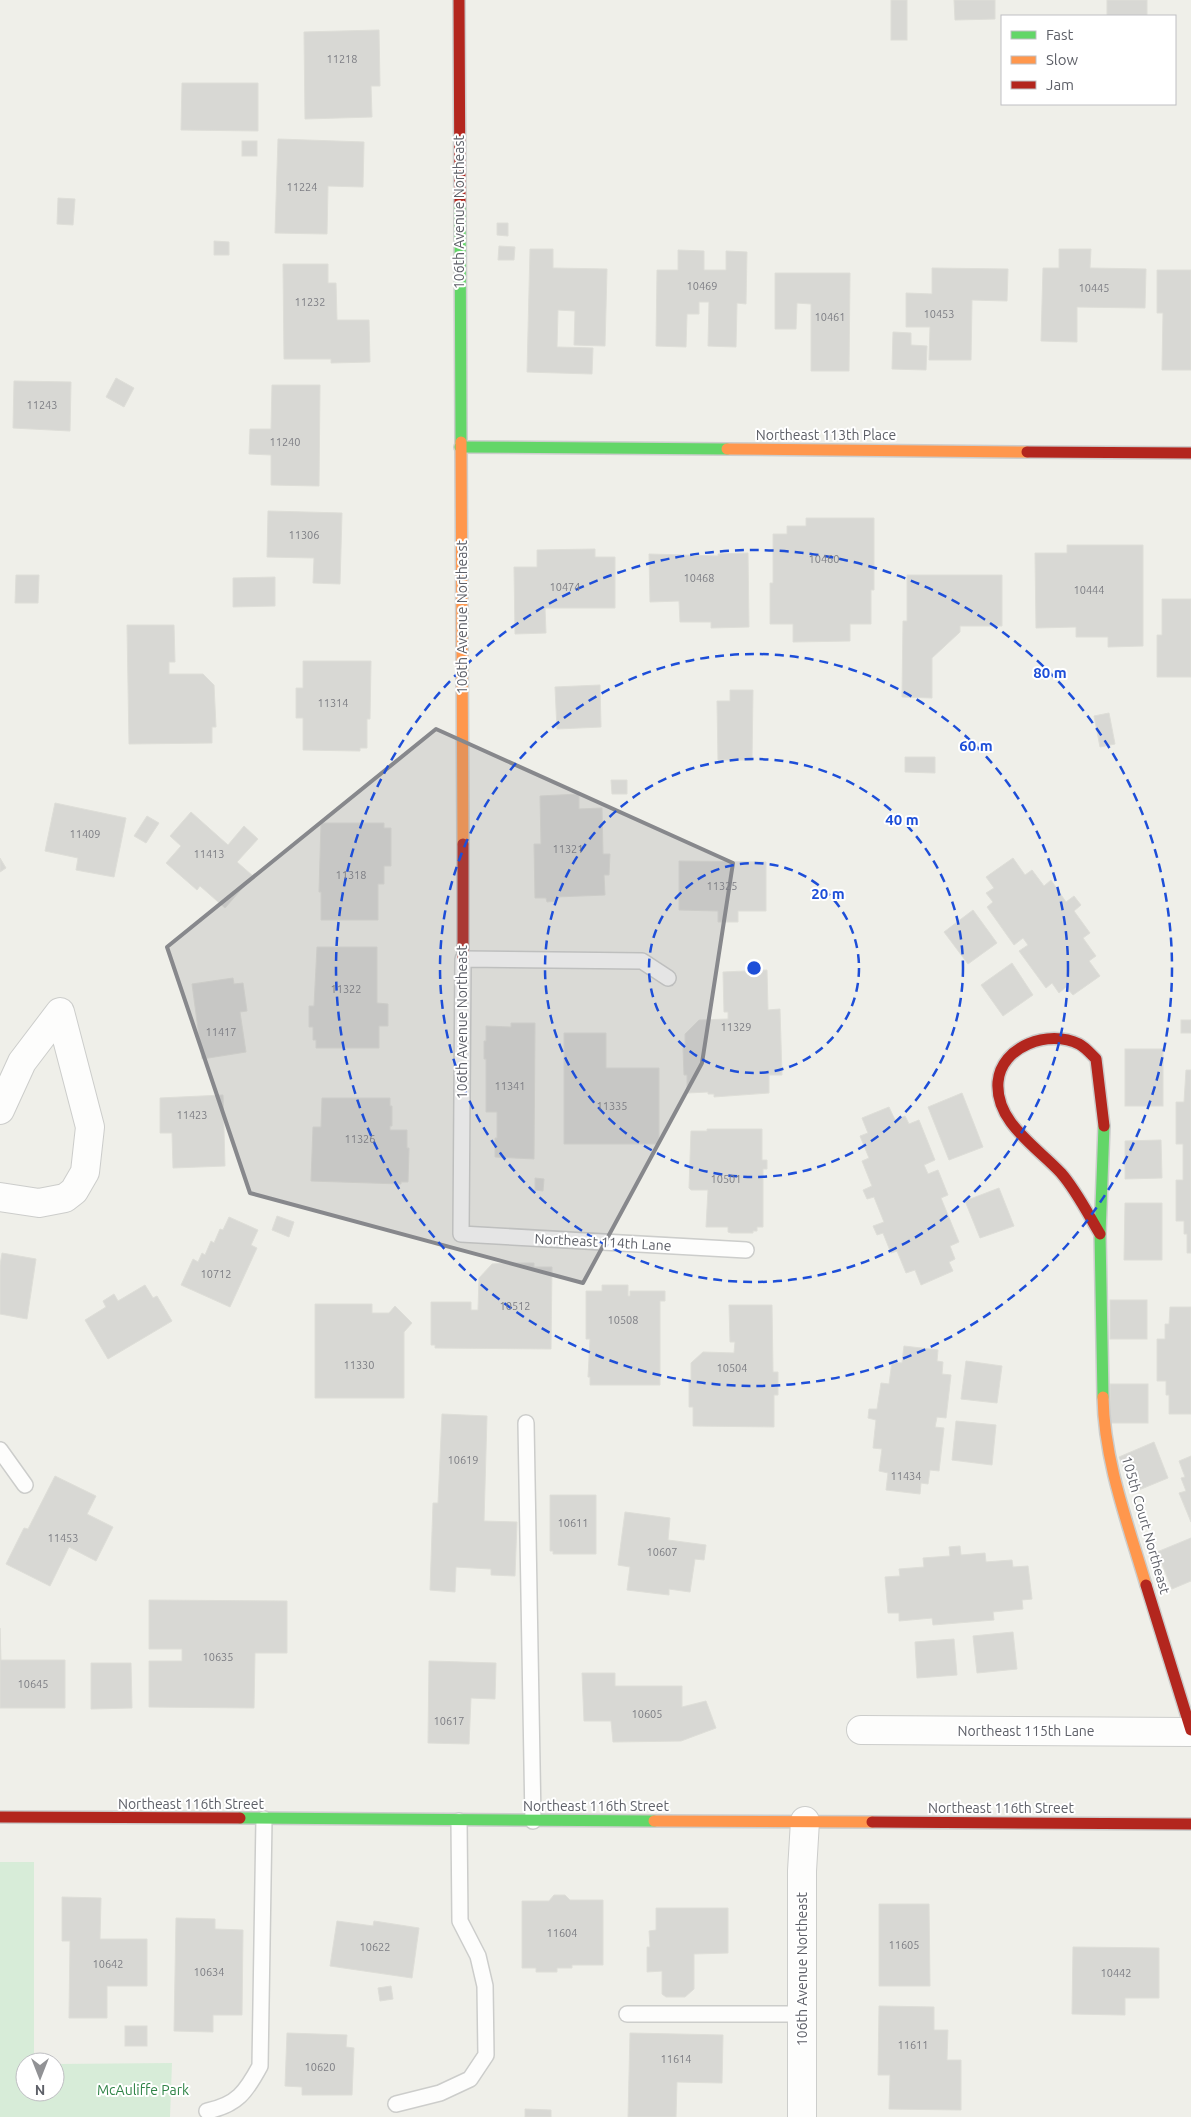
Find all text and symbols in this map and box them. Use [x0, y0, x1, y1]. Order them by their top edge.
legend [1001, 15, 1176, 105]
text: Fast [1046, 26, 1074, 43]
text: Slow [1046, 51, 1079, 68]
house number: 11218 [326, 53, 358, 65]
text: Jam [1046, 76, 1074, 93]
street label: 106th Avenue Northeast [451, 134, 467, 289]
house number: 11224 [286, 181, 318, 193]
house number: 10469 [686, 280, 718, 292]
house number: 10445 [1078, 282, 1110, 294]
house number: 11232 [294, 296, 326, 308]
house number: 10453 [923, 308, 955, 320]
house number: 10461 [814, 311, 846, 323]
house number: 11243 [26, 399, 58, 411]
street label: Northeast 113th Place [756, 427, 896, 443]
house number: 11240 [269, 436, 301, 448]
house number: 11306 [288, 529, 320, 541]
street label: 106th Avenue Northeast [454, 539, 470, 694]
house number: 10460 [808, 553, 840, 565]
house number: 10468 [683, 572, 715, 584]
house number: 10474 [549, 581, 581, 593]
house number: 10444 [1073, 584, 1105, 596]
text: 80 m [1033, 664, 1067, 681]
house number: 11314 [317, 697, 349, 709]
text: 60 m [959, 737, 993, 754]
text: 40 m [885, 811, 919, 828]
house number: 11409 [69, 828, 101, 840]
house number: 11321 [552, 843, 584, 855]
house number: 11413 [193, 848, 225, 860]
house number: 11318 [335, 869, 367, 881]
house number: 11325 [706, 880, 738, 892]
text: 20 m [811, 885, 845, 902]
street label: 106th Avenue Northeast [454, 944, 470, 1099]
centre of rings [745, 959, 763, 977]
house number: 11322 [330, 983, 362, 995]
house number: 11329 [720, 1021, 752, 1033]
house number: 11417 [205, 1026, 237, 1038]
house number: 11341 [494, 1080, 526, 1092]
house number: 11335 [596, 1100, 628, 1112]
house number: 11423 [176, 1109, 208, 1121]
house number: 11326 [344, 1133, 376, 1145]
house number: 10501 [710, 1173, 742, 1185]
street label: Northeast 114th Lane [534, 1230, 672, 1254]
house number: 10712 [200, 1268, 232, 1280]
house number: 10512 [499, 1300, 531, 1312]
house number: 10508 [607, 1314, 639, 1326]
house number: 11330 [343, 1359, 375, 1371]
house number: 10504 [716, 1362, 748, 1374]
house number: 10619 [447, 1454, 479, 1466]
street label: 105th Court Northeast [1119, 1454, 1173, 1596]
house number: 11434 [890, 1470, 922, 1482]
house number: 10611 [557, 1517, 589, 1529]
house number: 11453 [47, 1532, 79, 1544]
house number: 10607 [646, 1546, 678, 1558]
house number: 10635 [202, 1651, 234, 1663]
house number: 10645 [17, 1678, 49, 1690]
house number: 10605 [631, 1708, 663, 1720]
house number: 10617 [433, 1715, 465, 1727]
street label: Northeast 115th Lane [957, 1723, 1095, 1739]
street label: Northeast 116th Street [118, 1796, 265, 1812]
street label: Northeast 116th Street [523, 1798, 670, 1814]
street label: Northeast 116th Street [928, 1800, 1075, 1816]
street label: 106th Avenue Northeast [794, 1891, 810, 2046]
house number: 11604 [546, 1927, 578, 1939]
house number: 11605 [888, 1939, 920, 1951]
house number: 10622 [359, 1941, 391, 1953]
house number: 10642 [92, 1958, 124, 1970]
house number: 10634 [193, 1966, 225, 1978]
house number: 10442 [1100, 1967, 1132, 1979]
house number: 11611 [897, 2039, 929, 2051]
north arrow [15, 2052, 65, 2102]
house number: 11614 [660, 2053, 692, 2065]
house number: 10620 [304, 2061, 336, 2073]
text: N [35, 2082, 45, 2098]
park label: McAuliffe Park [97, 2082, 189, 2098]

